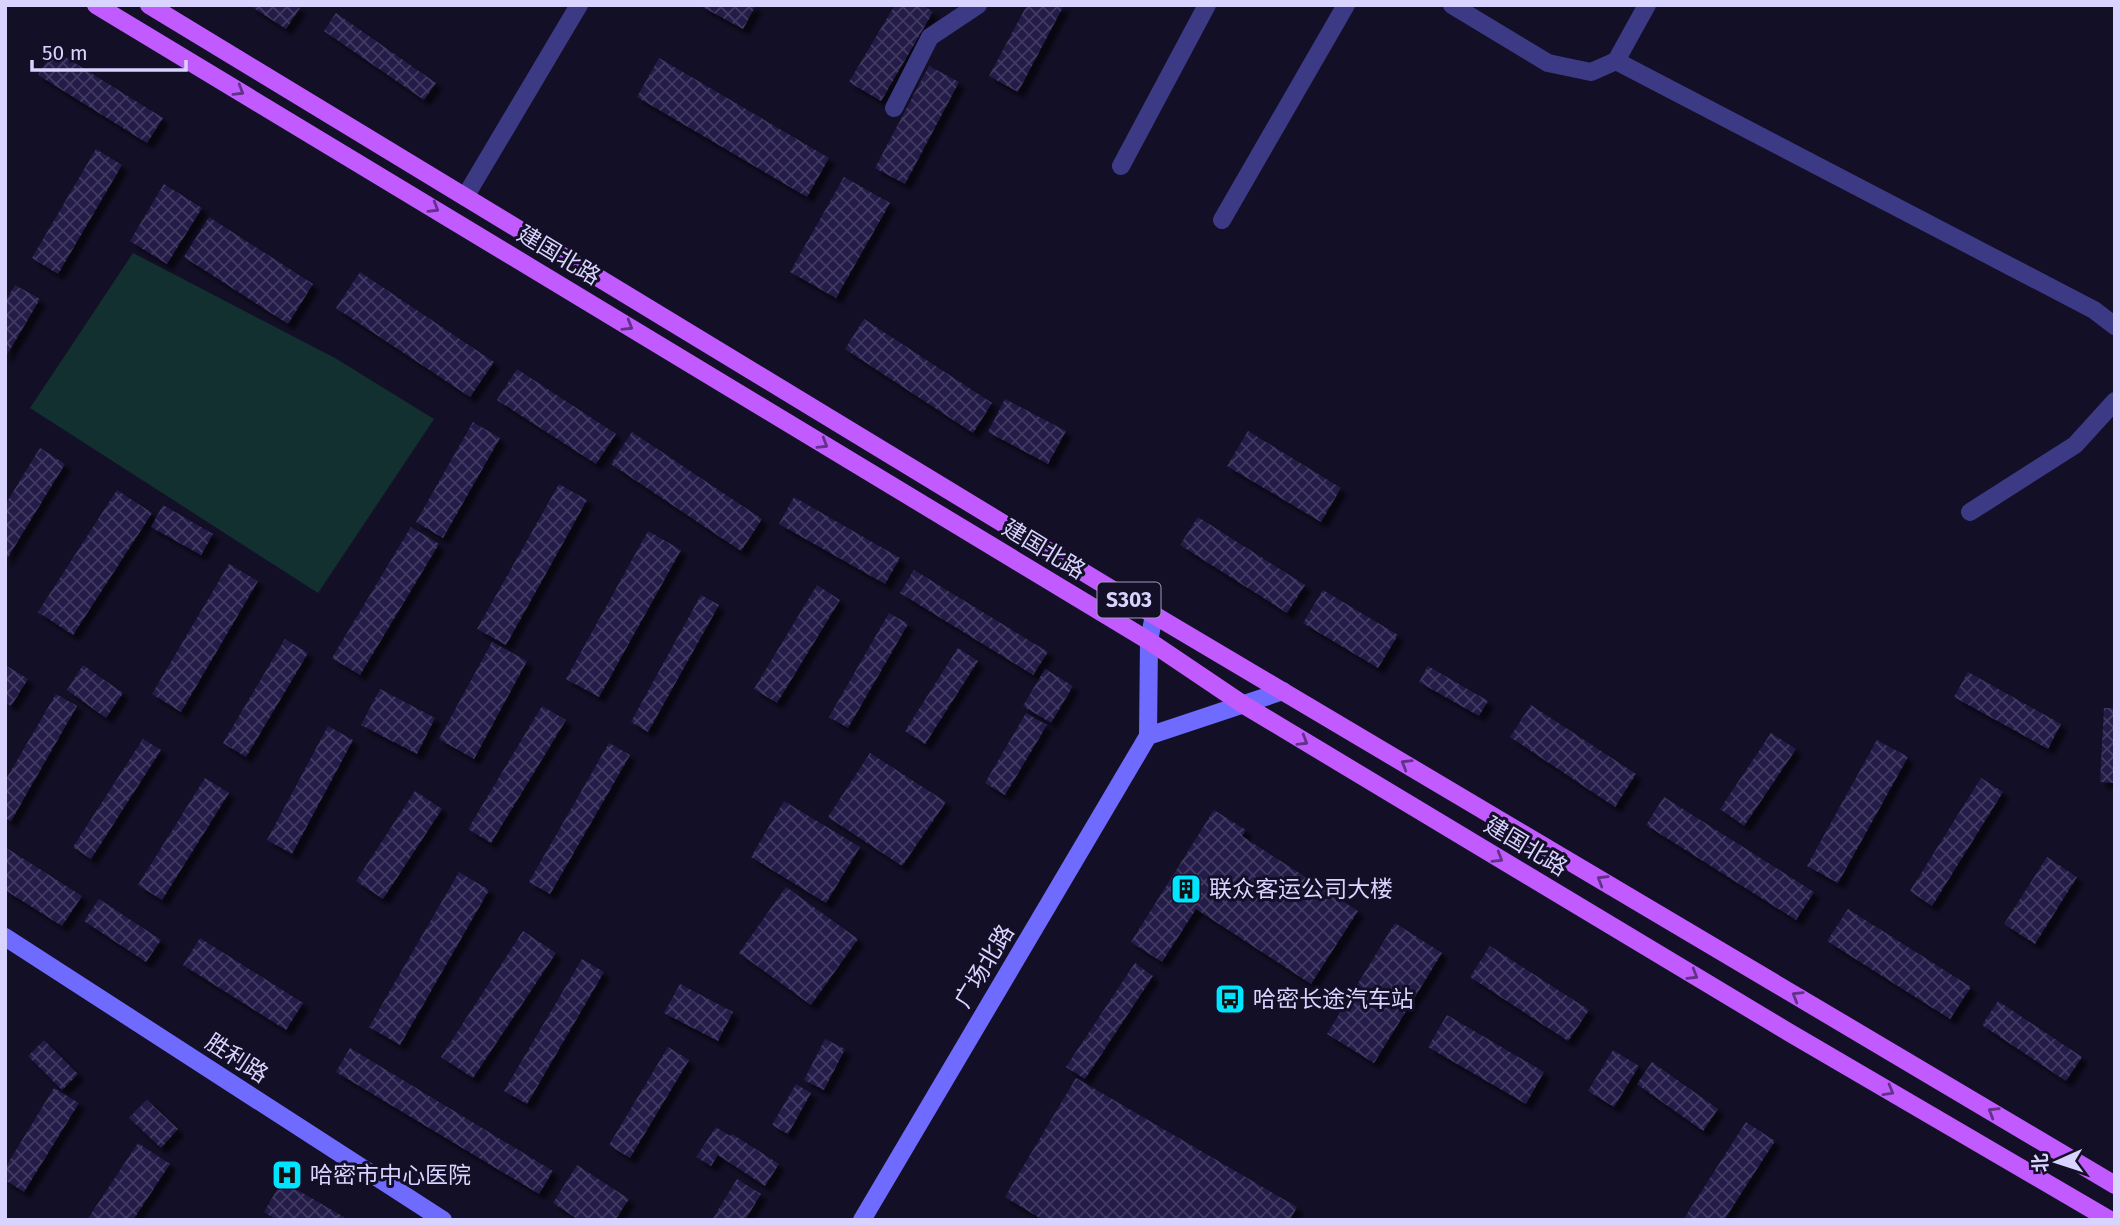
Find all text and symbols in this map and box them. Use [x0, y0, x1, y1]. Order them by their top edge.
scale bar [32, 28, 186, 72]
text: 50 m [42, 40, 88, 66]
one-way arrow [231, 83, 244, 96]
one-way arrow [426, 200, 439, 213]
street label: 建国北路 [512, 219, 606, 291]
one-way arrow [621, 317, 634, 330]
one-way arrow [816, 435, 829, 448]
street label: 建国北路 [997, 513, 1091, 585]
road number: S303 [1098, 582, 1160, 618]
one-way arrow [1295, 732, 1308, 745]
one-way arrow [1401, 759, 1414, 772]
street label: 建国北路 [1479, 810, 1573, 882]
one-way arrow [1490, 849, 1503, 862]
building icon: 联众客运公司大楼 [1169, 872, 1203, 906]
place label: 联众客运公司大楼 [1209, 875, 1393, 903]
one-way arrow [1596, 875, 1609, 888]
street label: 广场北路 [948, 919, 1020, 1013]
one-way arrow [1685, 966, 1698, 979]
bus stop icon: 哈密长途汽车站 [1213, 982, 1247, 1016]
place label: 哈密长途汽车站 [1253, 985, 1414, 1013]
one-way arrow [1792, 992, 1805, 1005]
street label: 胜利路 [200, 1027, 274, 1089]
one-way arrow [1881, 1082, 1894, 1095]
one-way arrow [1987, 1108, 2000, 1121]
north arrow [2022, 1127, 2092, 1197]
text: 北 [2029, 1153, 2053, 1173]
hospital icon: 哈密市中心医院 [270, 1158, 304, 1192]
place label: 哈密市中心医院 [310, 1161, 471, 1189]

